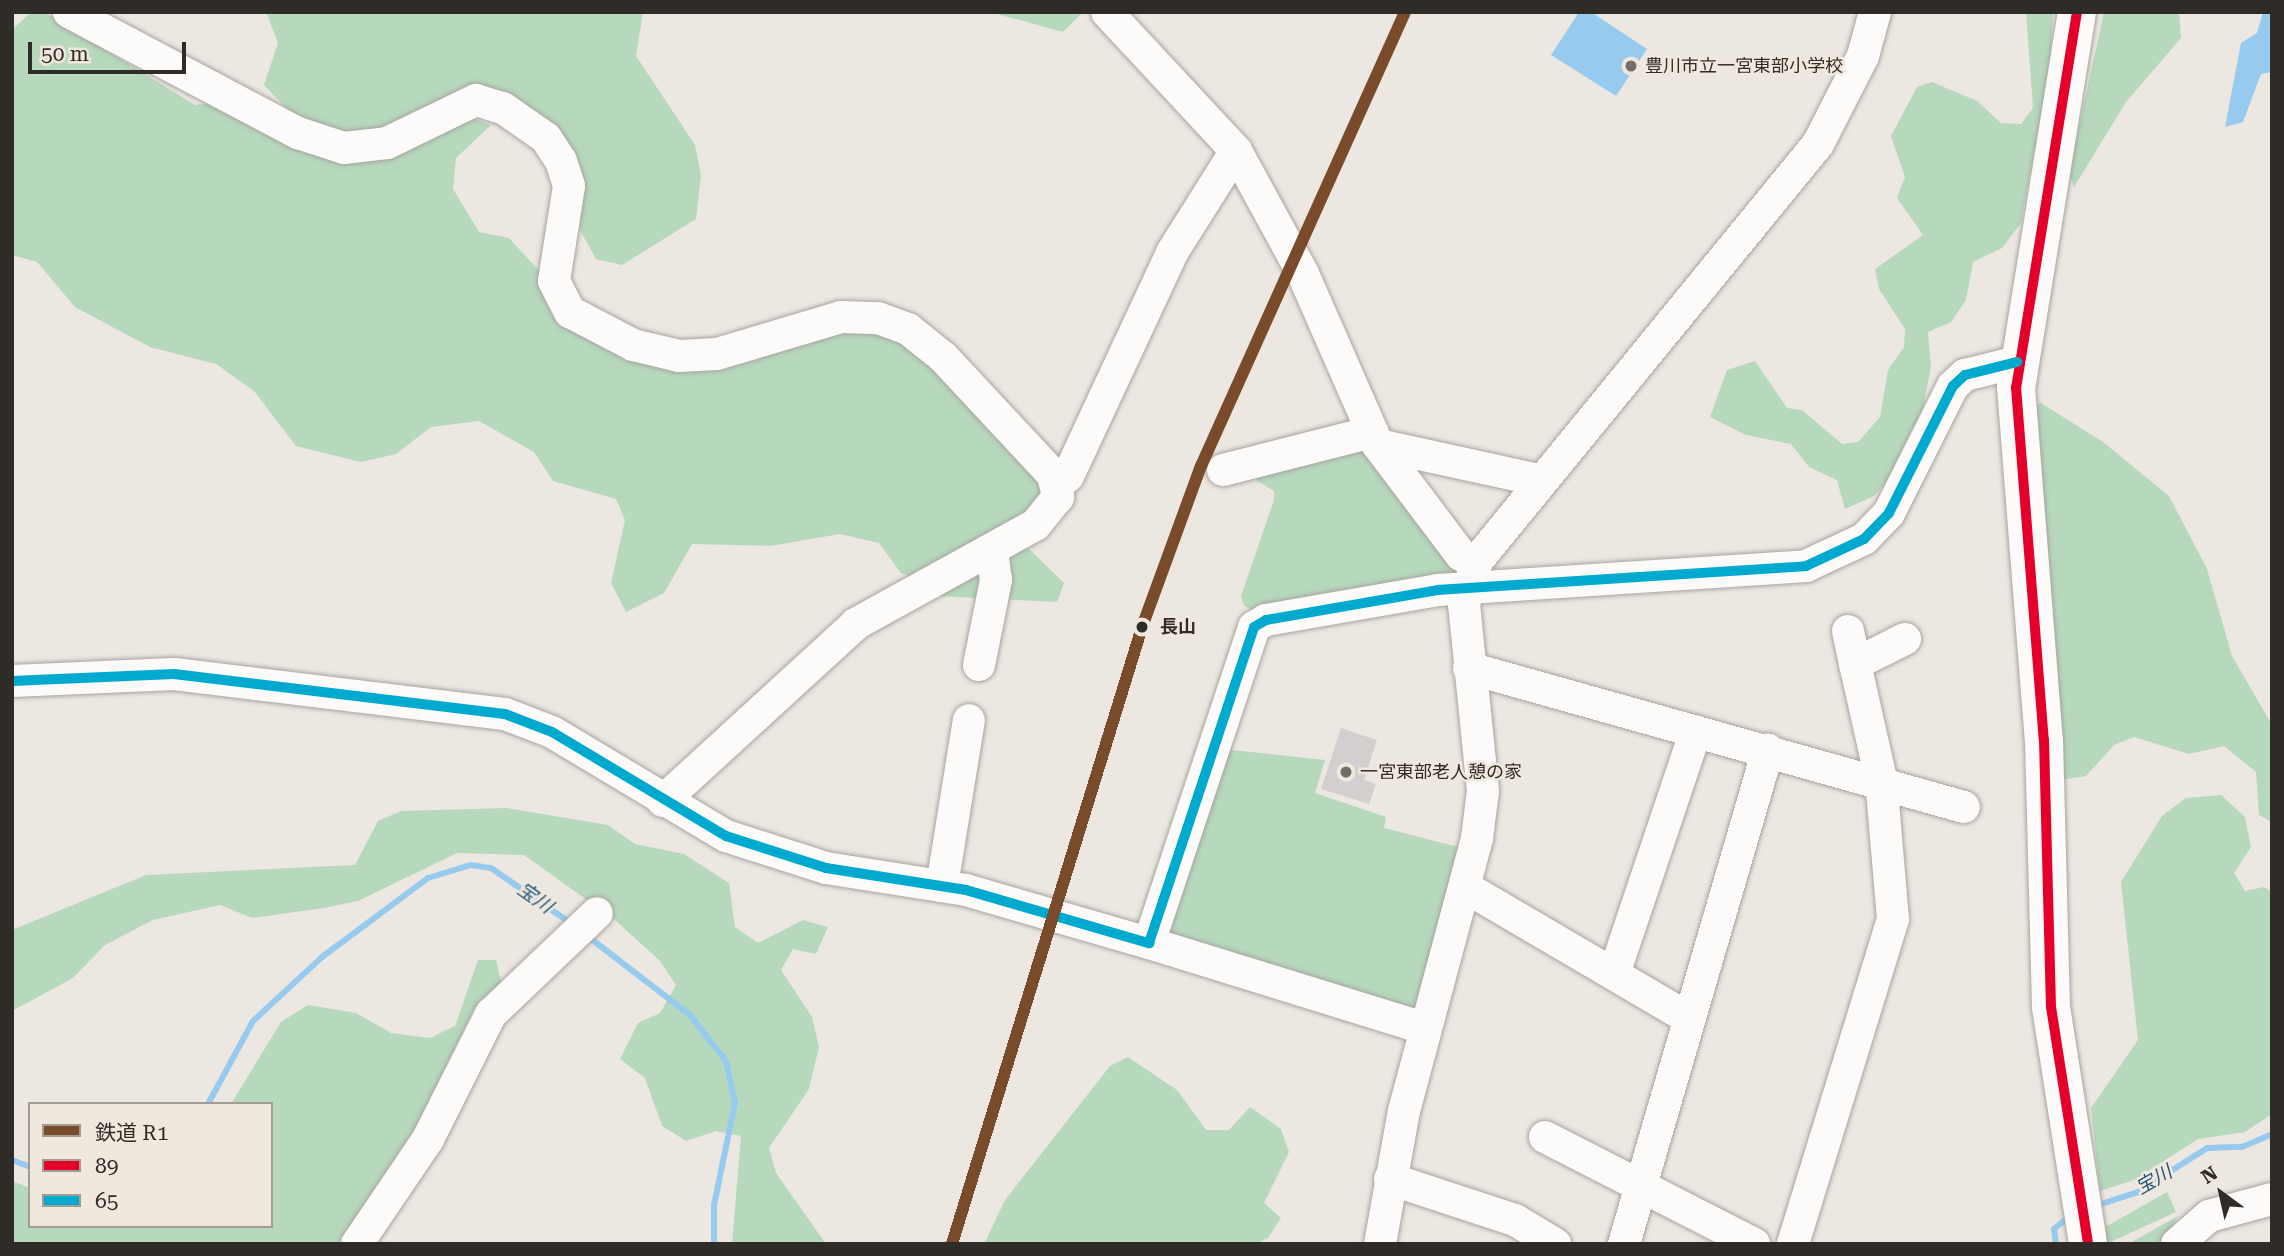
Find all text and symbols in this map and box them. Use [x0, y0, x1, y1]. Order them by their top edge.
scale bar [32, 28, 189, 72]
text: 50 m [41, 42, 89, 66]
place label: 豊川市立一宮東部小学校 [1645, 55, 1843, 77]
marker: 豊川市立一宮東部小学校 [1623, 58, 1639, 74]
marker: 長山 [1130, 615, 1154, 639]
place label: 長山 [1160, 616, 1196, 638]
place label: 一宮東部老人憩の家 [1360, 761, 1522, 783]
marker: 一宮東部老人憩の家 [1338, 764, 1354, 780]
water label: 宝川 [513, 878, 557, 918]
legend [28, 1102, 273, 1228]
text: 鉄道 R1 [95, 1121, 169, 1145]
text: 89 [95, 1154, 119, 1178]
north arrow [2186, 1158, 2256, 1228]
water label: 宝川 [2132, 1161, 2176, 1199]
text: N [2197, 1161, 2222, 1189]
text: 65 [95, 1189, 119, 1213]

